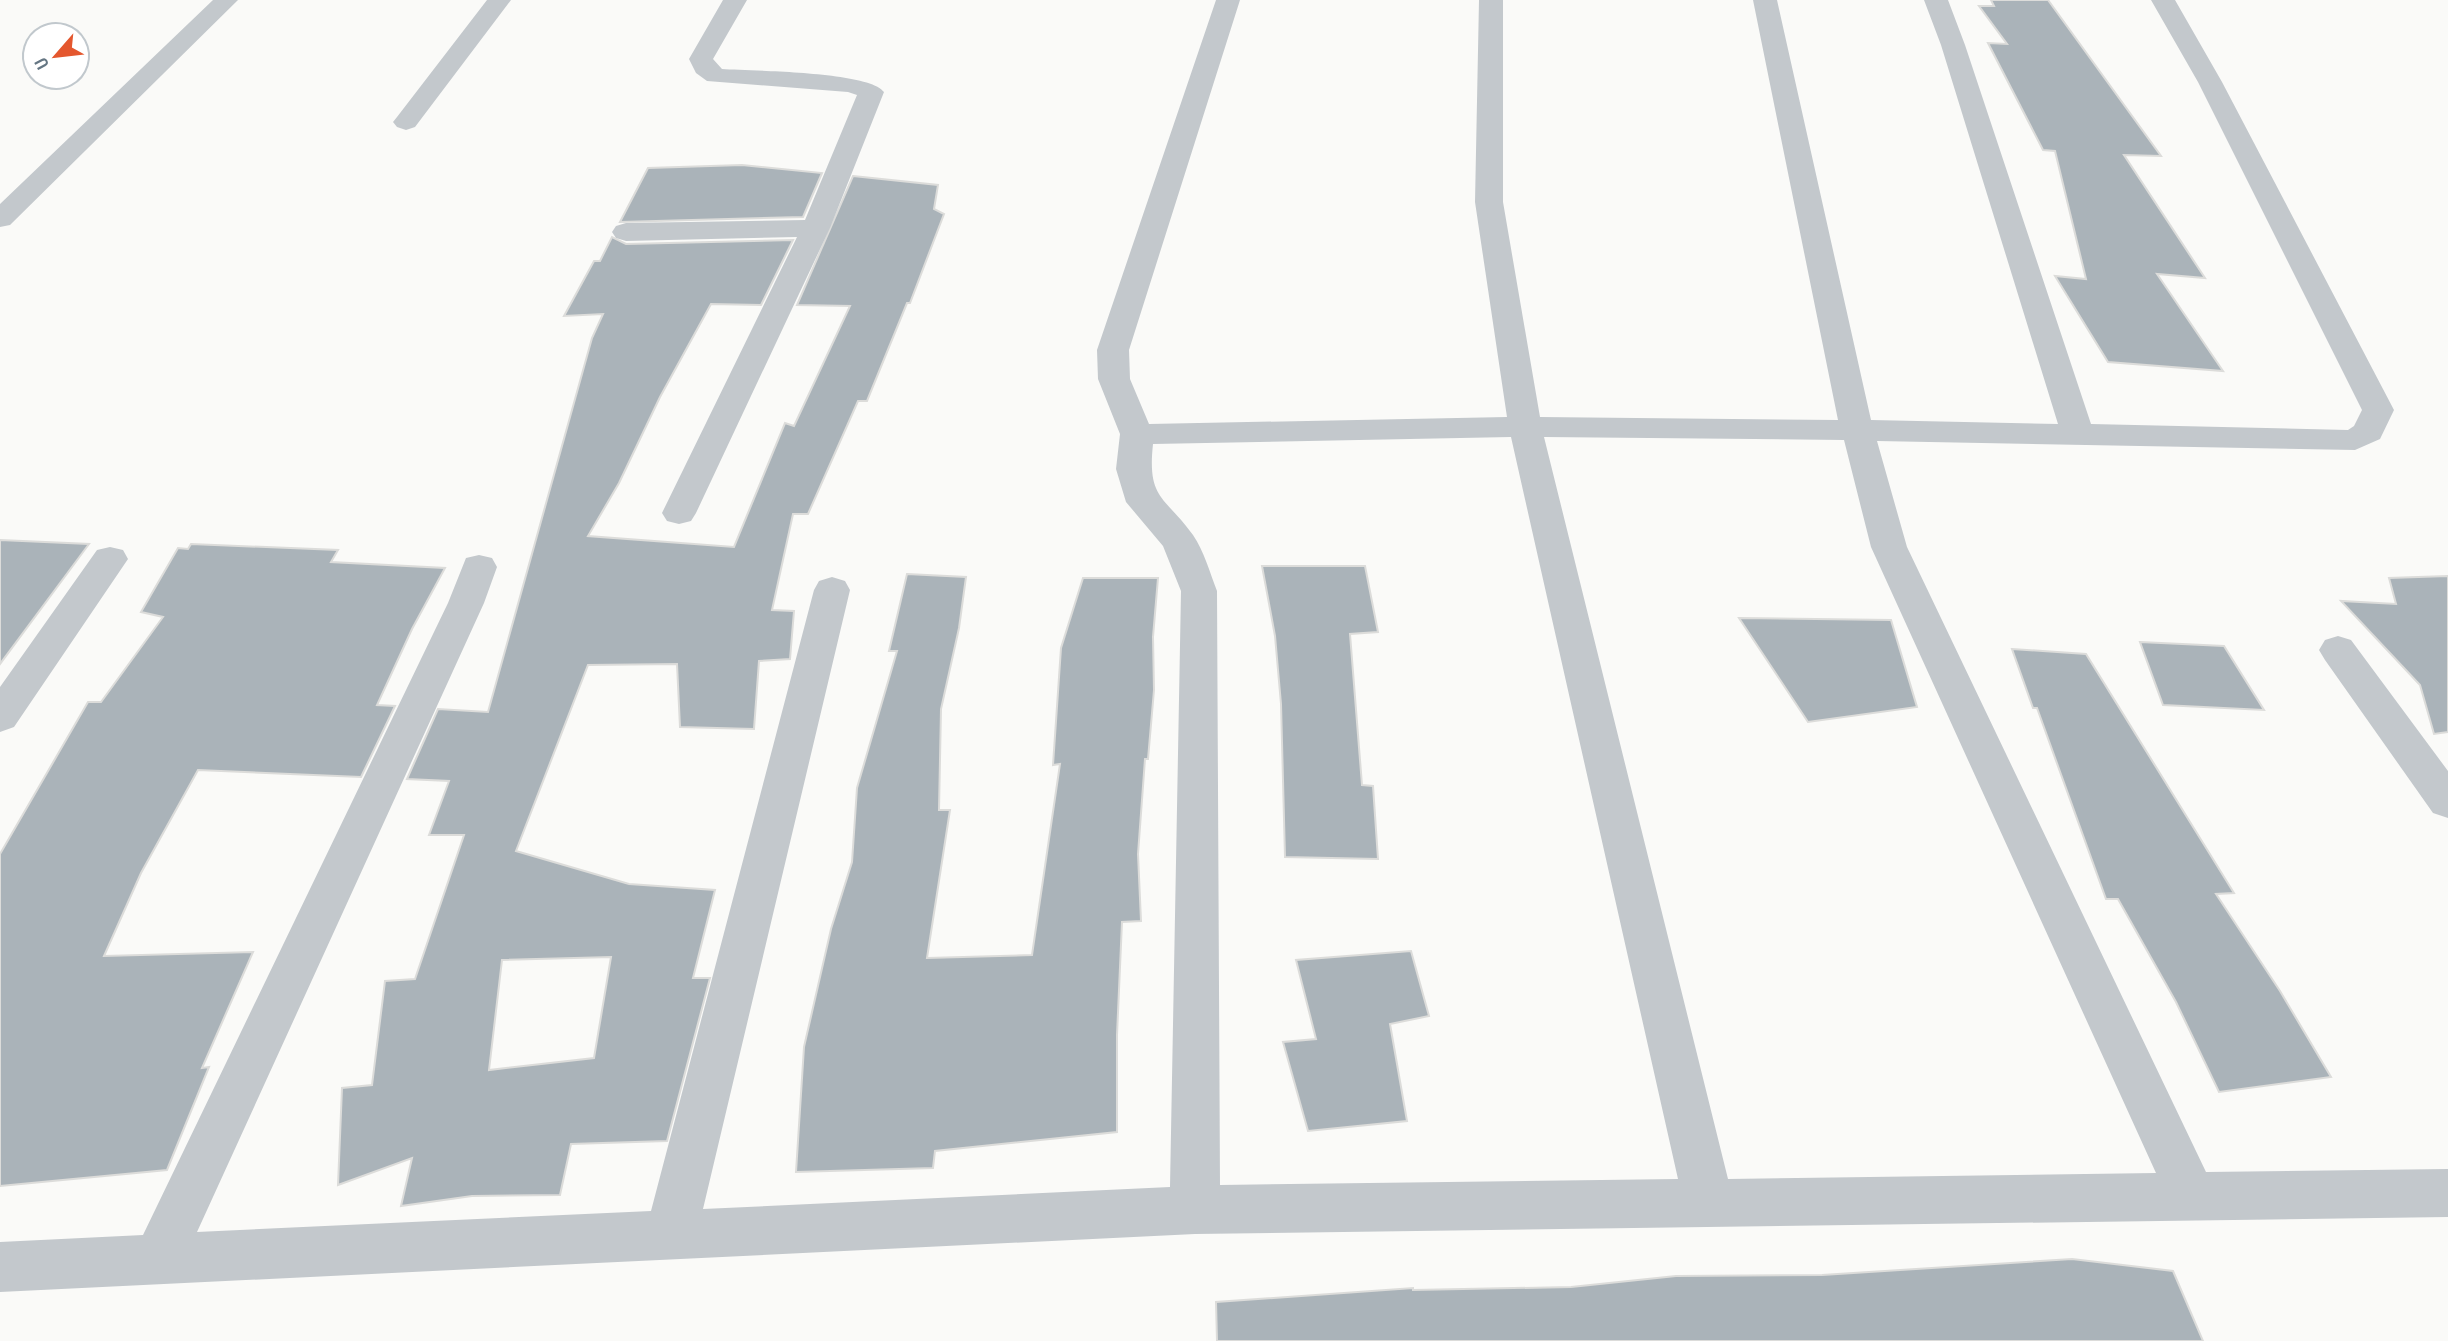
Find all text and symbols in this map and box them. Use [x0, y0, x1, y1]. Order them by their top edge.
north arrow [21, 21, 91, 91]
text: U [30, 54, 55, 73]

